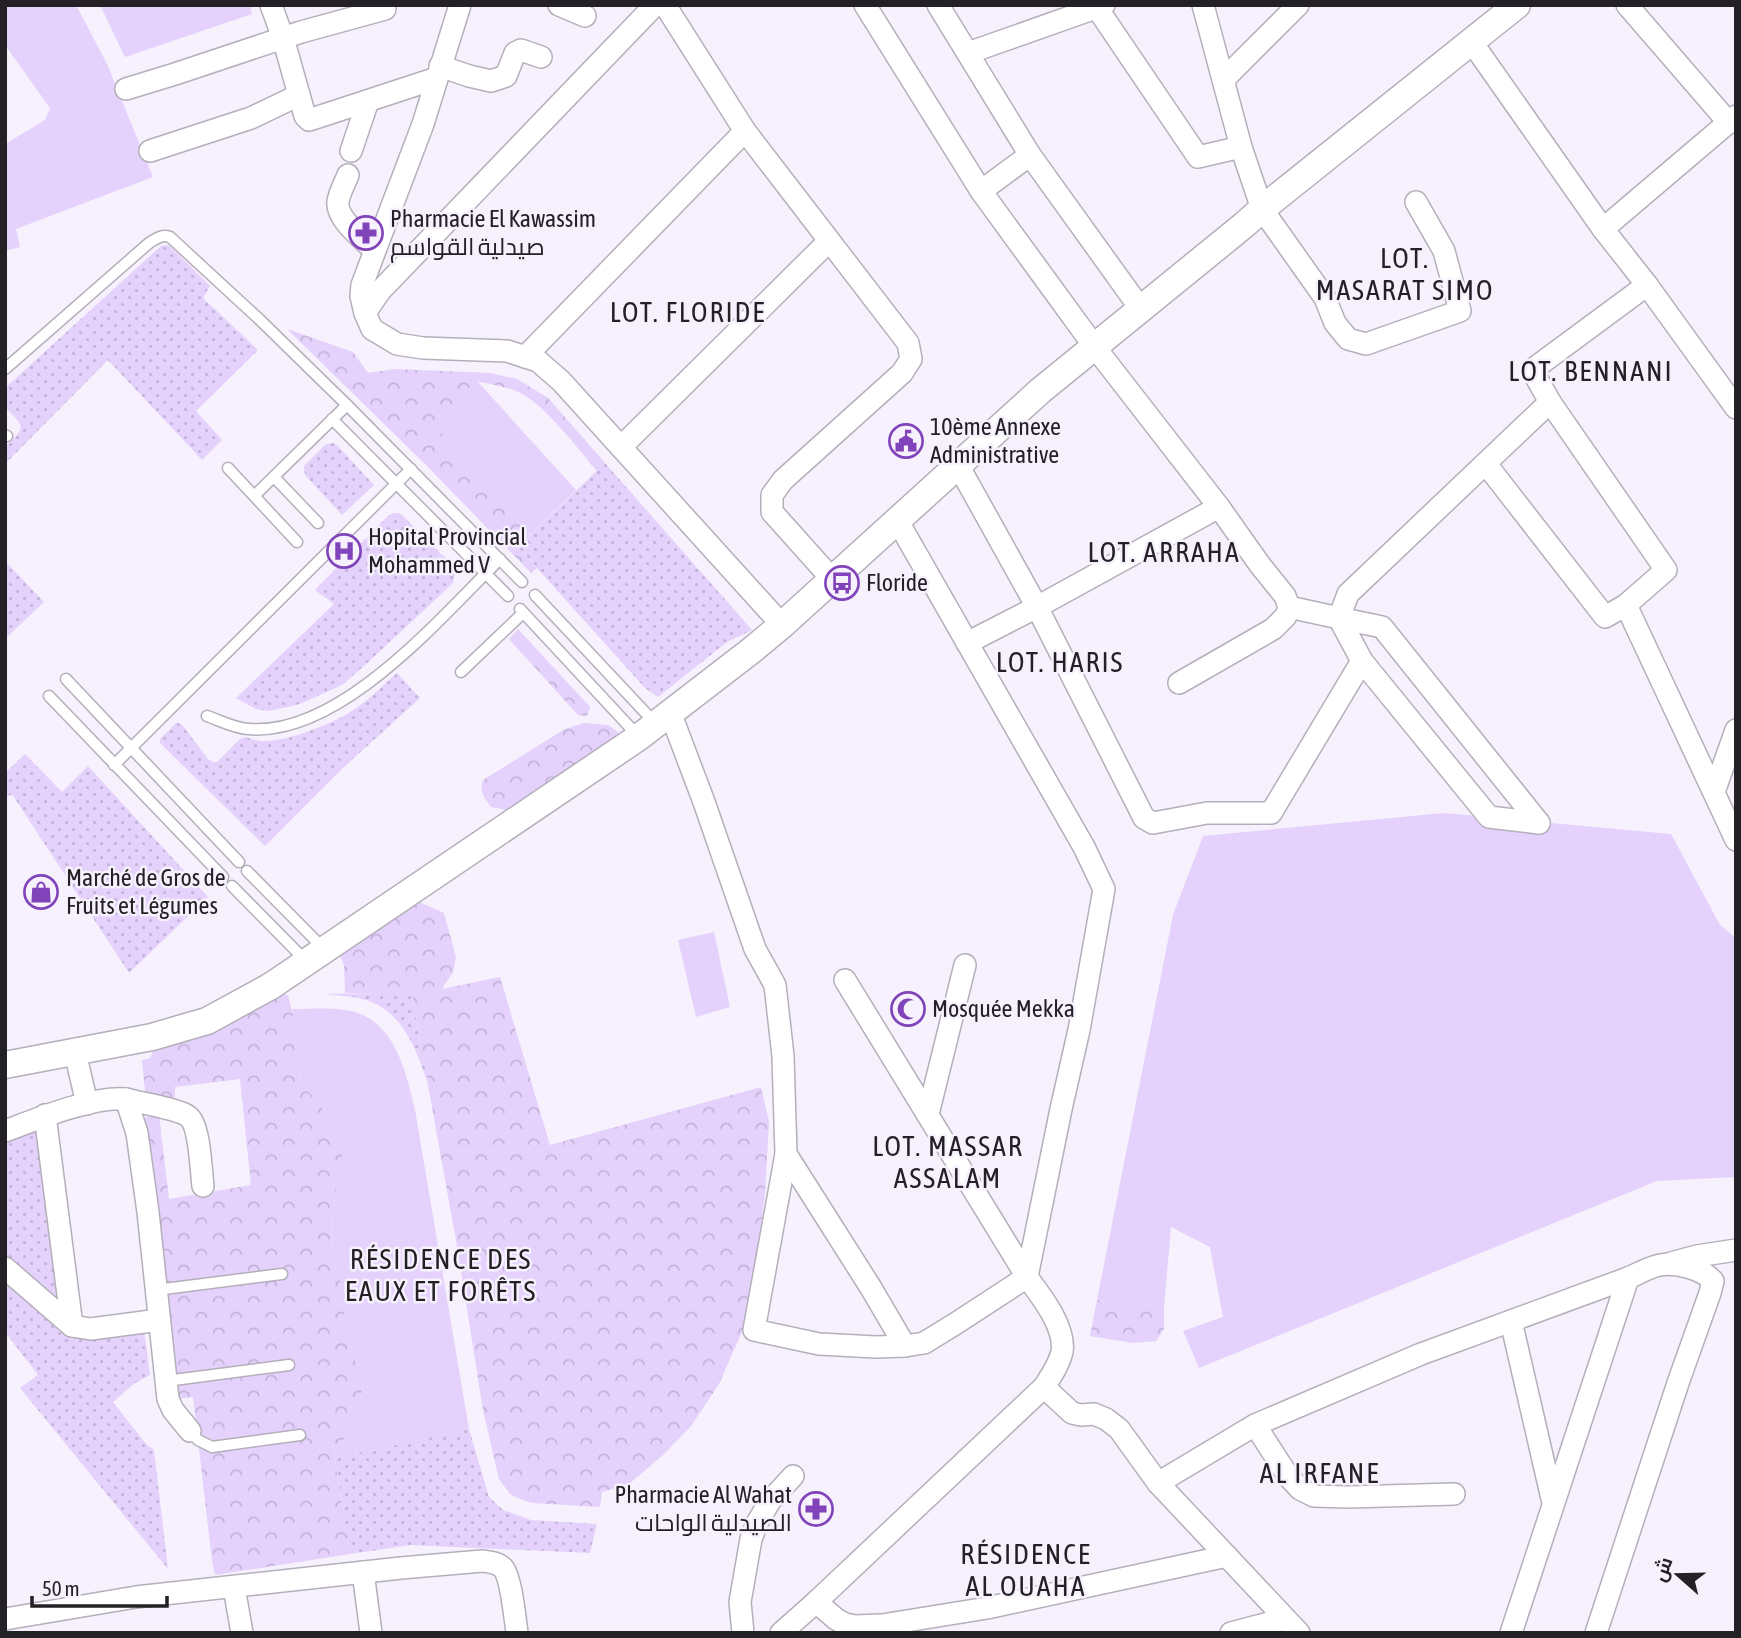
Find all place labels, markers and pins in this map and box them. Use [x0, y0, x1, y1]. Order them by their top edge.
place label: Pharmacie El Kawassim صيدلية القواسم [390, 205, 596, 263]
pharmacy icon: Pharmacie El Kawassim صيدلية القواسم [347, 214, 385, 252]
place label: 10ème Annexe Administrative [930, 413, 1061, 468]
public building icon: 10ème Annexe Administrative [887, 422, 925, 460]
place label: Hopital Provincial Mohammed V [368, 523, 527, 578]
hospital icon: Hopital Provincial Mohammed V [325, 532, 363, 570]
bus stop icon: Floride [823, 564, 861, 602]
place label: Floride [866, 569, 928, 596]
place label: Marché de Gros de Fruits et Légumes [66, 864, 226, 919]
shop icon: Marché de Gros de Fruits et Légumes [22, 873, 60, 911]
mosque icon: Mosquée Mekka [889, 990, 927, 1028]
place label: Mosquée Mekka [932, 995, 1075, 1022]
place label: Pharmacie Al Wahat الصيدلية الواحات [614, 1481, 792, 1536]
pharmacy icon: Pharmacie Al Wahat الصيدلية الواحات [797, 1490, 835, 1528]

